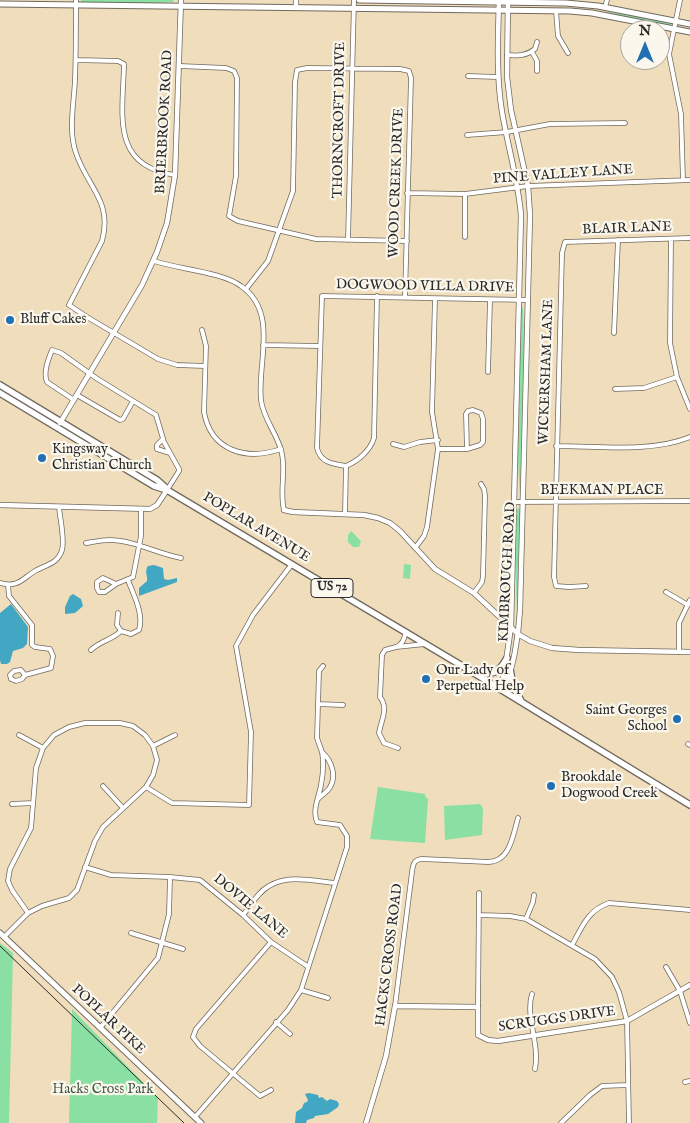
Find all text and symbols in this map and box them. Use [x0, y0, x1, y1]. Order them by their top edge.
north arrow [620, 20, 670, 70]
text: N [639, 22, 651, 40]
street label: THORNCROFT DRIVE [330, 42, 350, 198]
street label: BRIERBROOK ROAD [153, 50, 177, 194]
street label: WOOD CREEK DRIVE [386, 108, 408, 258]
street label: PINE VALLEY LANE [492, 162, 634, 188]
street label: BLAIR LANE [582, 219, 672, 239]
street label: DOGWOOD VILLA DRIVE [336, 277, 514, 297]
street label: WICKERSHAM LANE [536, 299, 558, 445]
place label: Bluff Cakes [20, 312, 86, 328]
marker: Bluff Cakes [4, 314, 16, 326]
place label: Kingsway Christian Church [52, 442, 152, 474]
marker: Kingsway Christian Church [36, 452, 48, 464]
street label: BEEKMAN PLACE [540, 483, 664, 499]
street label: POPLAR AVENUE [199, 489, 313, 567]
street label: KIMBROUGH ROAD [496, 501, 520, 643]
road number: US 72 [311, 578, 353, 598]
place label: Our Lady of Perpetual Help [436, 663, 524, 696]
marker: Our Lady of Perpetual Help [420, 673, 432, 685]
place label: Saint Georges School [586, 703, 667, 736]
marker: Saint Georges School [671, 713, 683, 725]
place label: Brookdale Dogwood Creek [561, 770, 658, 802]
marker: Brookdale Dogwood Creek [545, 780, 557, 792]
street label: DOVIE LANE [209, 871, 291, 943]
street label: HACKS CROSS ROAD [373, 883, 407, 1027]
street label: POPLAR PIKE [68, 982, 148, 1058]
street label: SCRUGGS DRIVE [497, 1003, 617, 1037]
park label: Hacks Cross Park [52, 1082, 154, 1098]

